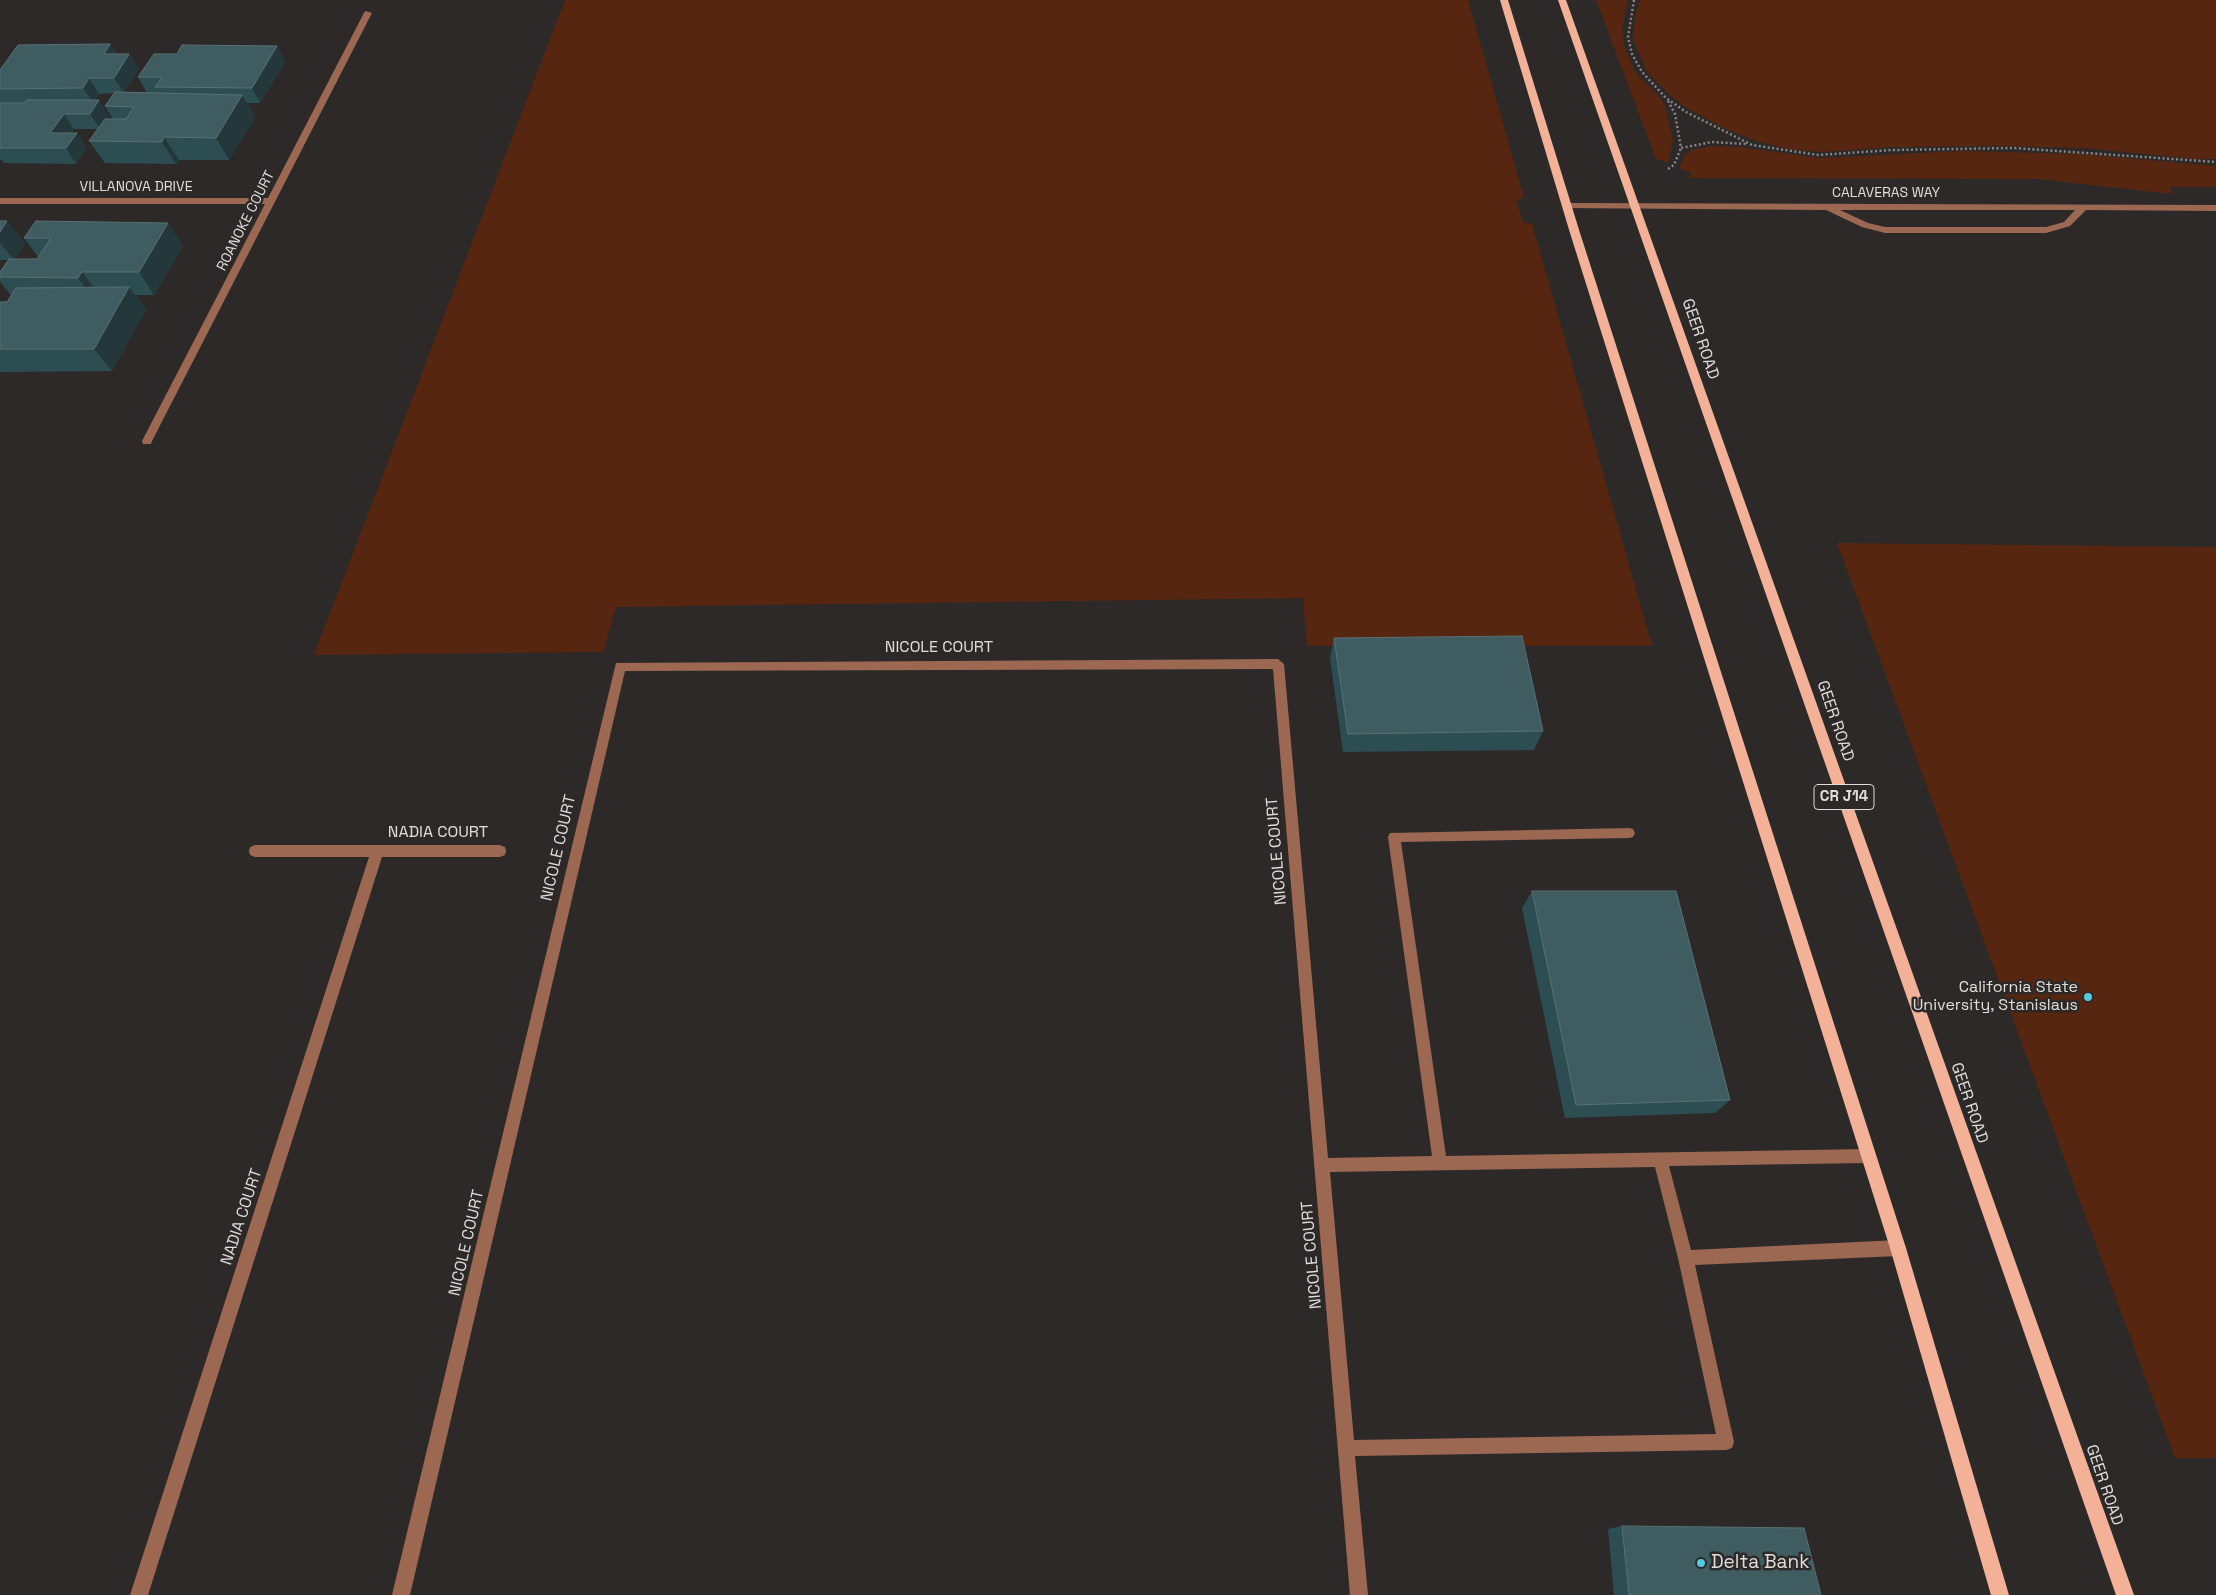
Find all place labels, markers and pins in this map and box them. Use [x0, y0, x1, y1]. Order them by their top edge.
place label: California State University, Stanislaus [1913, 978, 2078, 1016]
marker: California State University, Stanislaus [2082, 991, 2094, 1003]
place label: Delta Bank [1711, 1552, 1809, 1574]
marker: Delta Bank [1695, 1557, 1707, 1569]

